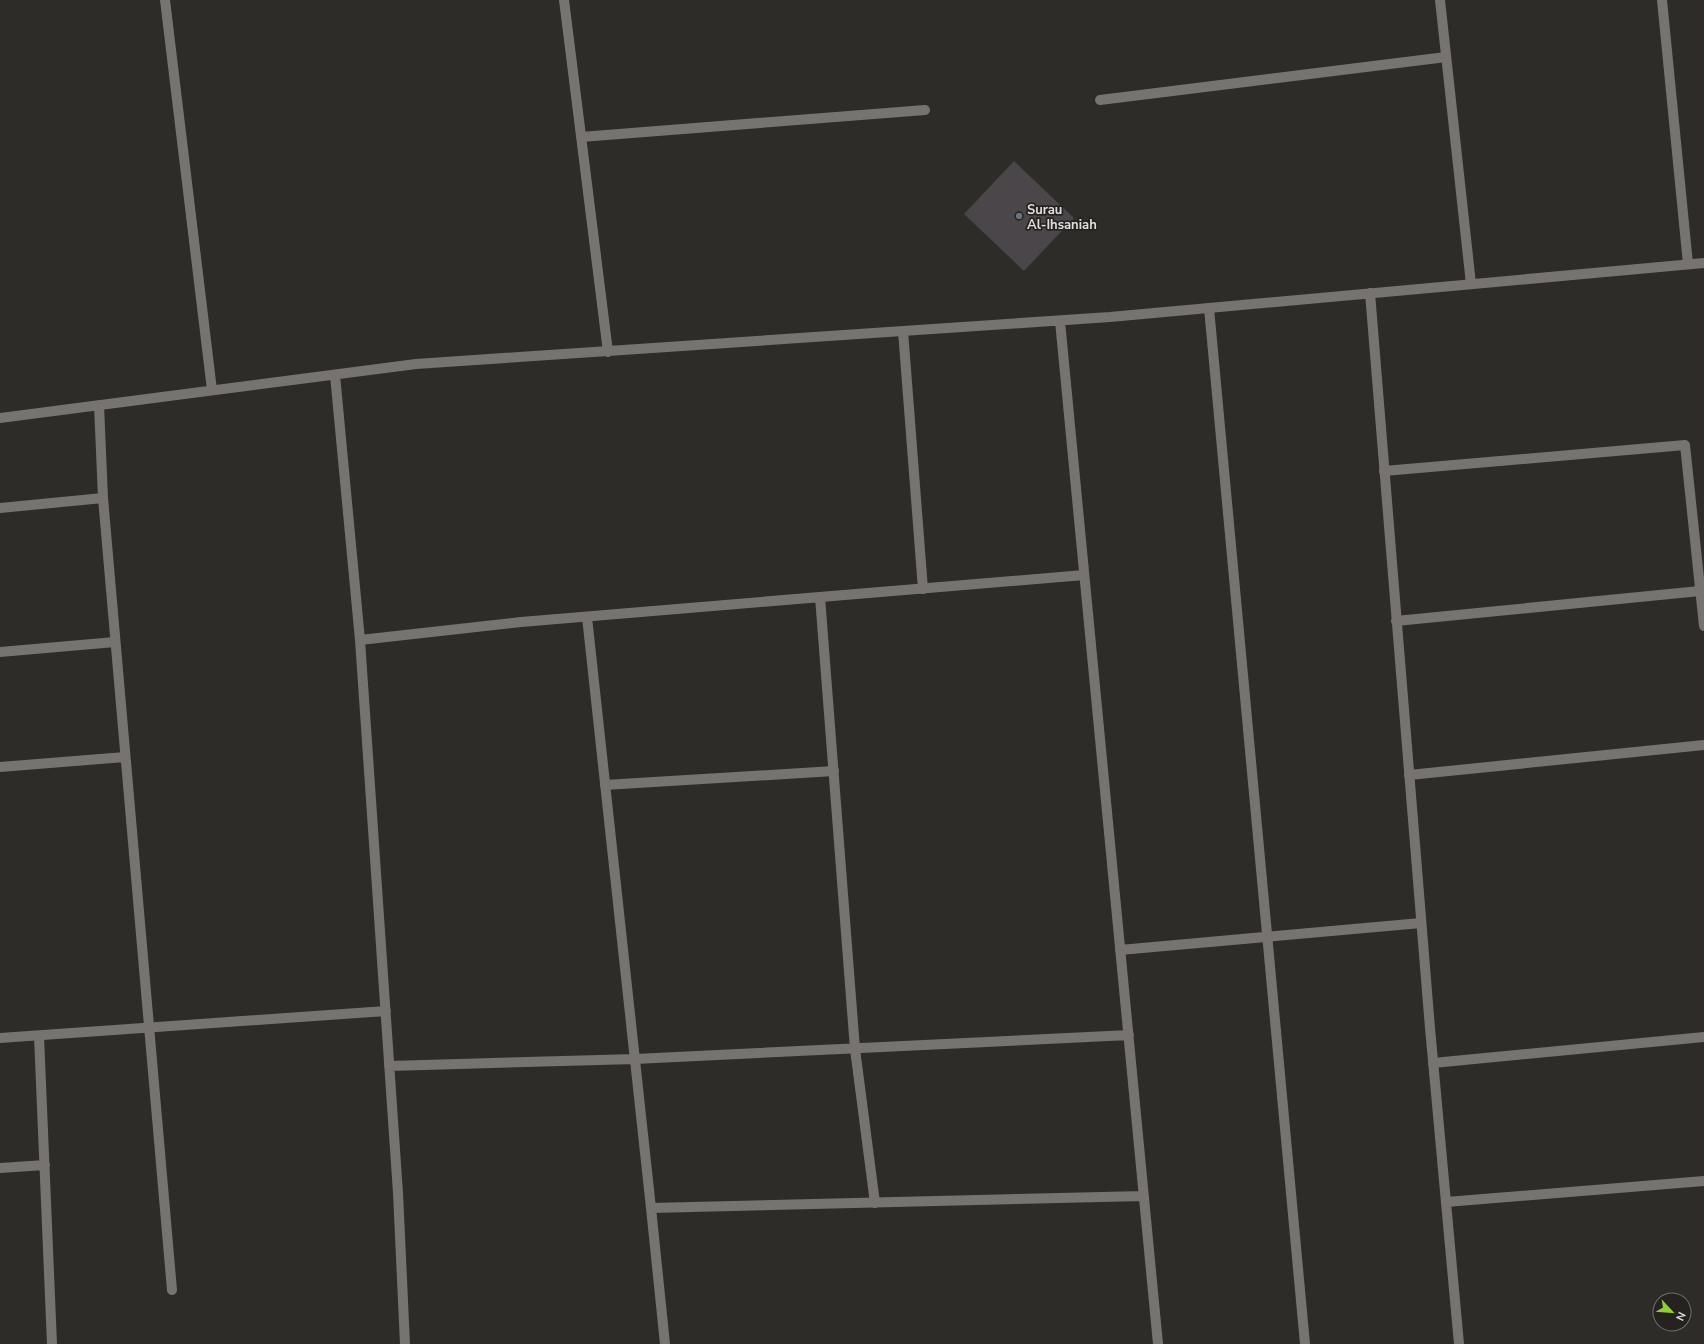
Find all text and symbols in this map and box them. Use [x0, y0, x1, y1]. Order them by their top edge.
place label: Surau Al-Ihsaniah [1027, 201, 1097, 234]
marker: Surau Al-Ihsaniah [1014, 211, 1024, 221]
north arrow [1652, 1292, 1692, 1332]
text: N [1672, 1309, 1689, 1323]

